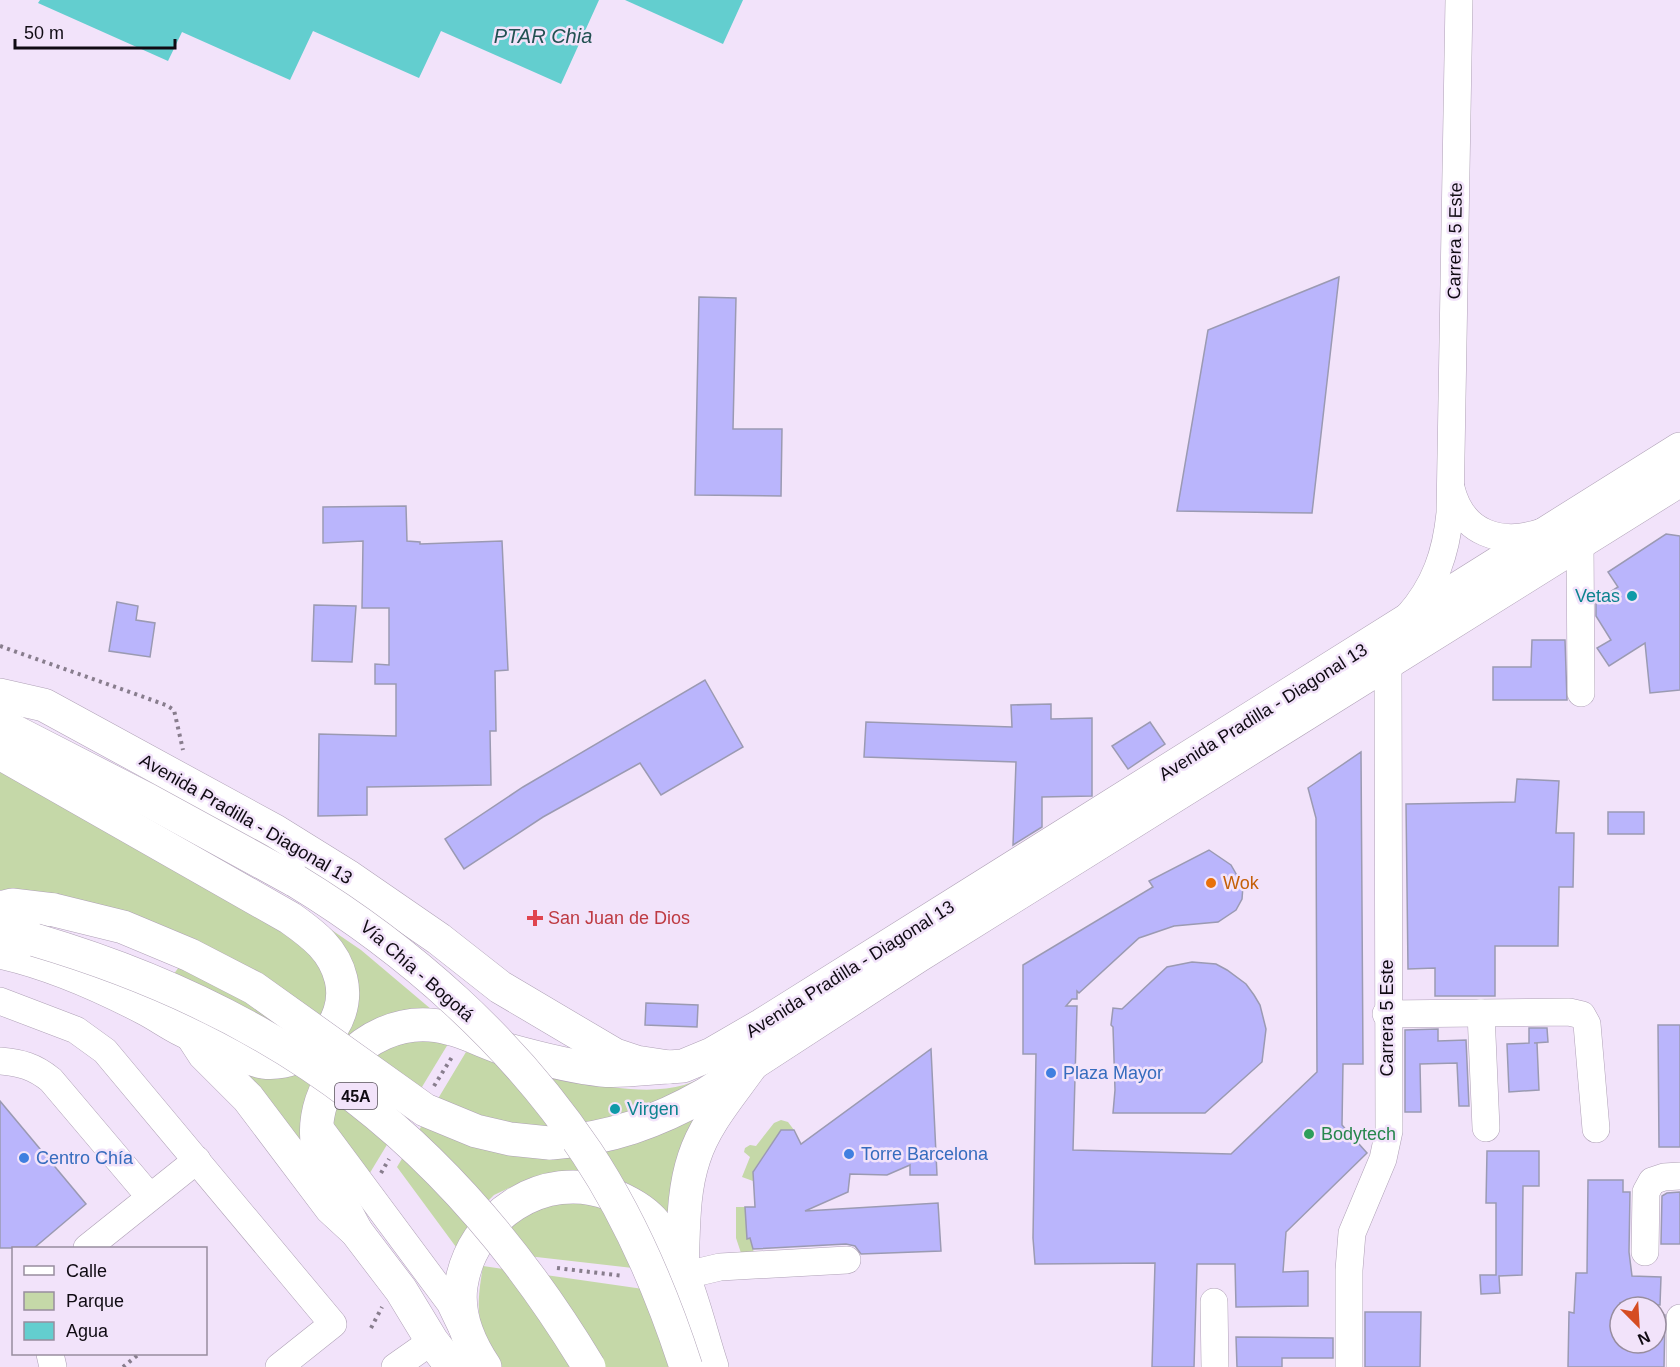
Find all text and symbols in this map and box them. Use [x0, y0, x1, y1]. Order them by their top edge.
scale bar [15, 12, 176, 50]
text: 50 m [24, 23, 64, 43]
water label: PTAR Chia [494, 25, 592, 47]
street label: Carrera 5 Este [1444, 182, 1466, 300]
place label: Vetas [1575, 586, 1620, 606]
marker: Vetas [1625, 589, 1639, 603]
street label: Avenida Pradilla - Diagonal 13 [1155, 639, 1371, 785]
street label: Avenida Pradilla - Diagonal 13 [136, 750, 356, 888]
place label: Wok [1223, 873, 1260, 893]
marker: Wok [1204, 876, 1218, 890]
street label: Avenida Pradilla - Diagonal 13 [742, 896, 958, 1042]
place label: San Juan de Dios [548, 908, 690, 928]
marker: San Juan de Dios [526, 909, 544, 927]
street label: Vía Chía - Bogotá [356, 917, 478, 1026]
street label: Carrera 5 Este [1377, 959, 1397, 1077]
place label: Plaza Mayor [1063, 1063, 1163, 1083]
marker: Plaza Mayor [1044, 1066, 1058, 1080]
road number: 45A [335, 1083, 377, 1109]
place label: Virgen [627, 1099, 679, 1119]
marker: Virgen [608, 1102, 622, 1116]
place label: Bodytech [1321, 1124, 1396, 1144]
marker: Bodytech [1302, 1127, 1316, 1141]
place label: Torre Barcelona [861, 1144, 989, 1164]
marker: Torre Barcelona [842, 1147, 856, 1161]
place label: Centro Chía [36, 1148, 134, 1168]
marker: Centro Chía [17, 1151, 31, 1165]
legend [12, 1247, 207, 1355]
text: Calle [66, 1261, 107, 1281]
text: Parque [66, 1291, 124, 1311]
north arrow [1608, 1295, 1668, 1355]
text: Agua [66, 1321, 109, 1341]
text: N [1635, 1328, 1653, 1348]

